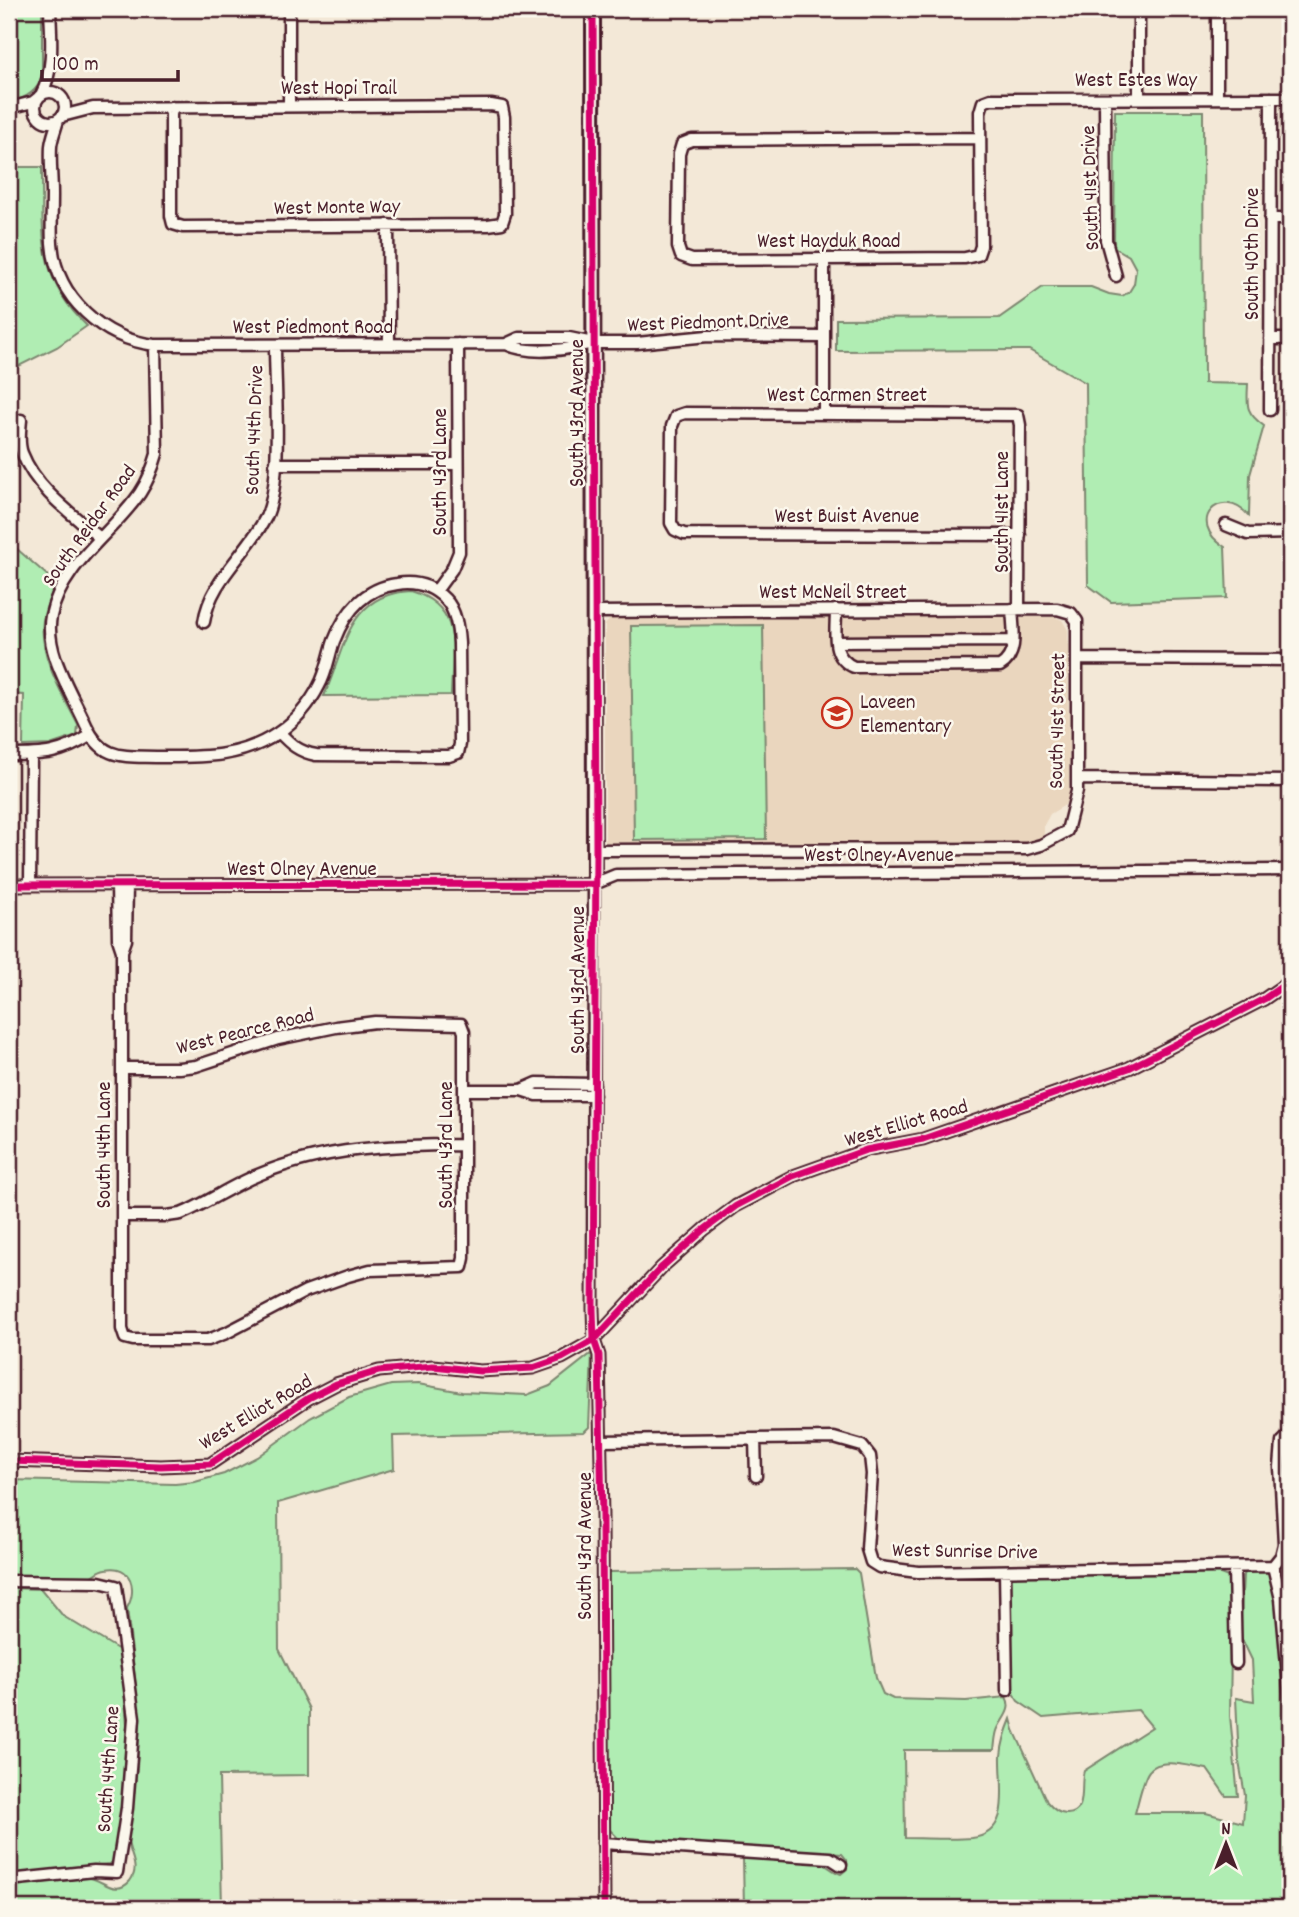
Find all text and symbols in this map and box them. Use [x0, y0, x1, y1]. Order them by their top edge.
scale bar [42, 38, 178, 82]
text: 100 m [52, 51, 99, 81]
street label: West Estes Way [1075, 67, 1198, 97]
street label: West Hopi Trail [281, 75, 397, 105]
street label: South 41st Drive [1075, 125, 1109, 251]
street label: South 40th Drive [1239, 188, 1269, 320]
street label: West Monte Way [274, 193, 401, 225]
street label: West Hayduk Road [757, 228, 901, 258]
street label: West Piedmont Drive [627, 306, 789, 342]
street label: West Piedmont Road [233, 314, 393, 344]
street label: South 43rd Avenue [564, 339, 594, 487]
street label: South 44th Drive [239, 365, 273, 496]
street label: West Carmen Street [767, 382, 927, 412]
street label: South 43rd Lane [427, 408, 457, 536]
street label: South 41st Lane [989, 451, 1019, 573]
street label: South Reidar Road [36, 459, 145, 594]
street label: West Buist Avenue [775, 503, 919, 533]
street label: West McNeil Street [759, 579, 907, 609]
street label: South 41st Street [1043, 653, 1075, 789]
place label: Laveen Elementary [860, 689, 952, 743]
school or university icon: Laveen Elementary [820, 696, 854, 730]
street label: West Olney Avenue [804, 842, 954, 872]
street label: West Olney Avenue [227, 856, 377, 886]
street label: South 43rd Avenue [565, 906, 595, 1054]
street label: West Pearce Road [174, 1001, 318, 1065]
street label: South 43rd Lane [433, 1081, 463, 1209]
street label: South 44th Lane [91, 1082, 121, 1208]
street label: West Elliot Road [842, 1093, 972, 1157]
street label: West Elliot Road [194, 1368, 319, 1459]
street label: South 43rd Avenue [572, 1472, 602, 1620]
street label: West Sunrise Drive [892, 1537, 1038, 1569]
street label: South 44th Lane [91, 1705, 129, 1834]
north arrow [1190, 1808, 1260, 1878]
text: N [1221, 1817, 1231, 1844]

